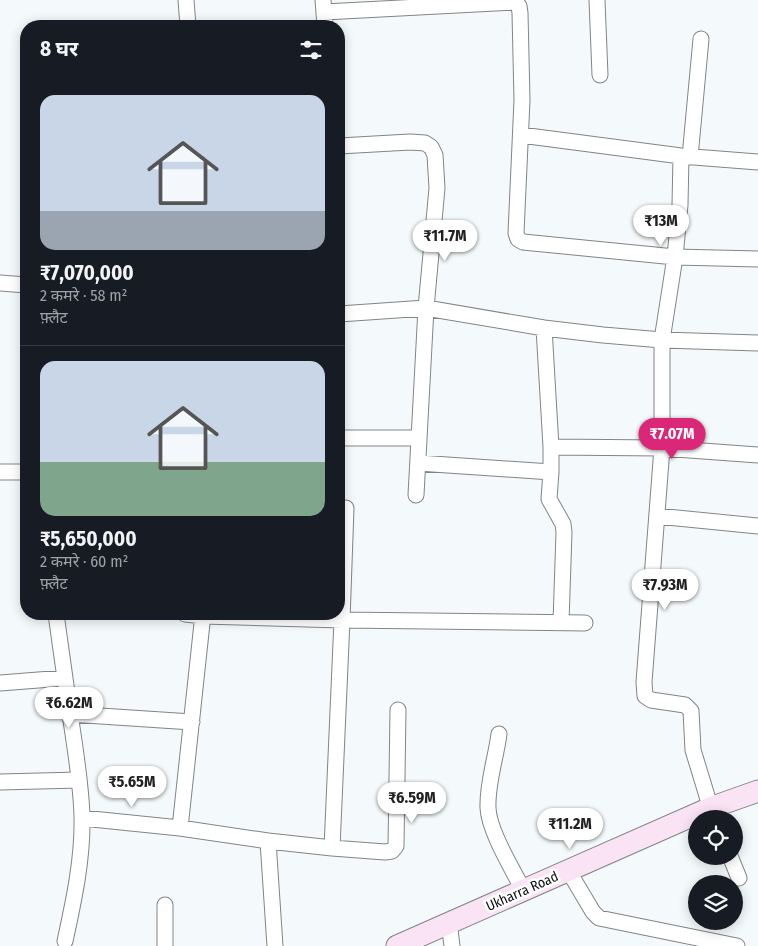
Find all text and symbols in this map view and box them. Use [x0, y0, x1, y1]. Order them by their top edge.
text: 8 घर [40, 36, 78, 62]
icon: filters [297, 36, 325, 64]
icon: home [138, 128, 228, 218]
pin: ₹13M [631, 204, 691, 247]
text: ₹13M [644, 211, 678, 230]
pin: ₹11.7M [404, 220, 486, 262]
text: ₹11.7M [423, 226, 467, 245]
text: ₹7,070,000 [40, 260, 134, 286]
text: 2 कमरे · 58 m² [40, 286, 127, 305]
text: फ़्लैट [40, 308, 68, 327]
icon: home [138, 393, 228, 483]
pin: ₹7.07M [631, 418, 713, 460]
text: ₹7.07M [650, 424, 694, 443]
text: ₹5,650,000 [40, 526, 137, 552]
text: 2 कमरे · 60 m² [40, 552, 128, 571]
pin: ₹7.93M [624, 568, 706, 611]
text: फ़्लैट [40, 574, 68, 593]
text: ₹7.93M [643, 575, 688, 594]
pin: ₹6.62M [28, 686, 110, 729]
text: ₹6.62M [46, 693, 92, 712]
pin: ₹5.65M [91, 766, 173, 808]
text: ₹5.65M [109, 772, 155, 791]
pin: ₹6.59M [371, 782, 453, 824]
text: ₹6.59M [388, 788, 436, 807]
pin: ₹11.2M [529, 808, 611, 850]
map controls [688, 810, 743, 930]
button: locate [688, 810, 743, 865]
text: ₹11.2M [548, 814, 592, 833]
street label: Ukharra Road [483, 868, 561, 915]
button: layers [688, 875, 743, 930]

